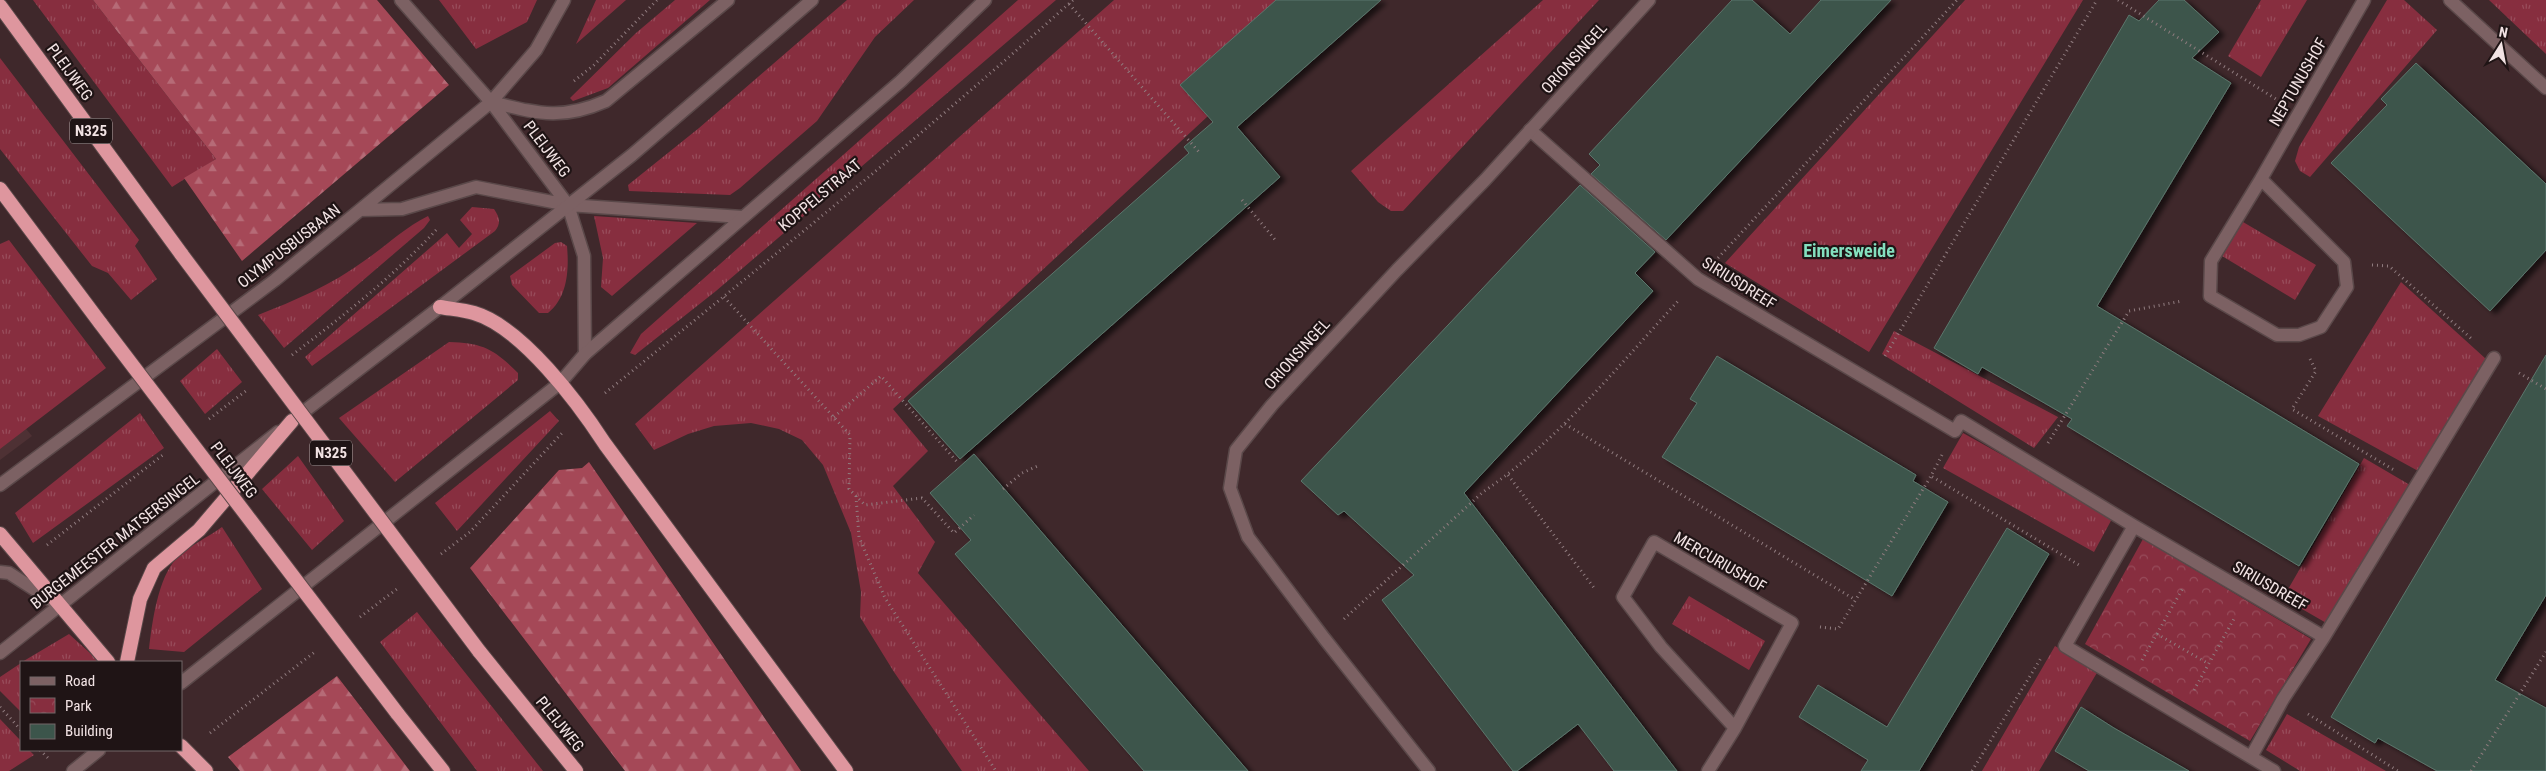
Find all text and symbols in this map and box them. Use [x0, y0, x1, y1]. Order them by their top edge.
street label: ORIONSINGEL [1537, 18, 1611, 97]
north arrow [2476, 20, 2526, 70]
text: N [2498, 24, 2509, 41]
street label: NEPTUNUSHOF [2265, 34, 2331, 129]
street label: PLEIJWEG [43, 40, 97, 104]
street label: PLEIJWEG [520, 117, 574, 181]
road number: N325 [70, 118, 112, 144]
street label: KOPPELSTRAAT [775, 155, 865, 235]
street label: OLYMPUSBUSBAAN [234, 200, 344, 292]
district label: Eimersweide [1803, 240, 1895, 261]
street label: SIRIUSDREEF [1699, 253, 1780, 313]
street label: ORIONSINGEL [1260, 314, 1334, 393]
street label: PLEIJWEG [207, 438, 261, 502]
road number: N325 [310, 440, 352, 466]
street label: BURGEMEESTER MATSERSINGEL [27, 469, 203, 613]
street label: MERCURIUSHOF [1670, 528, 1770, 596]
street label: SIRIUSDREEF [2229, 557, 2311, 615]
legend [20, 661, 182, 751]
text: Road [65, 672, 95, 690]
street label: PLEIJWEG [532, 692, 588, 756]
text: Park [65, 697, 92, 715]
text: Building [65, 722, 113, 740]

